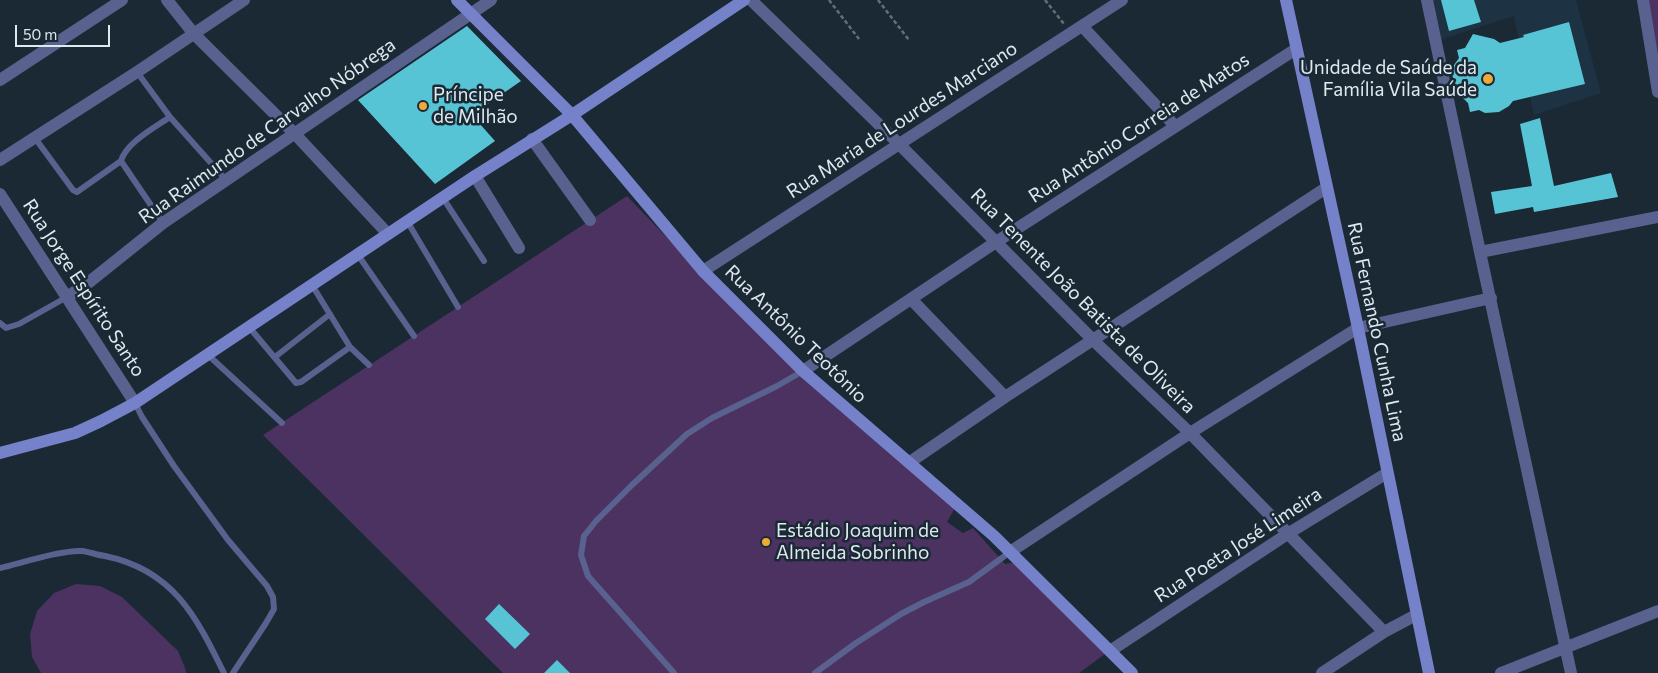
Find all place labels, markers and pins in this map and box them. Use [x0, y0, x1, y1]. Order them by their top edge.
place label: Unidade de Saúde da Família Vila Saúde [1300, 57, 1477, 101]
marker: Unidade de Saúde da Família Vila Saúde [1481, 72, 1495, 86]
place label: Príncipe de Milhão [433, 84, 518, 128]
marker: Príncipe de Milhão [417, 100, 429, 112]
place label: Estádio Joaquim de Almeida Sobrinho [776, 520, 939, 564]
marker: Estádio Joaquim de Almeida Sobrinho [760, 536, 772, 548]

